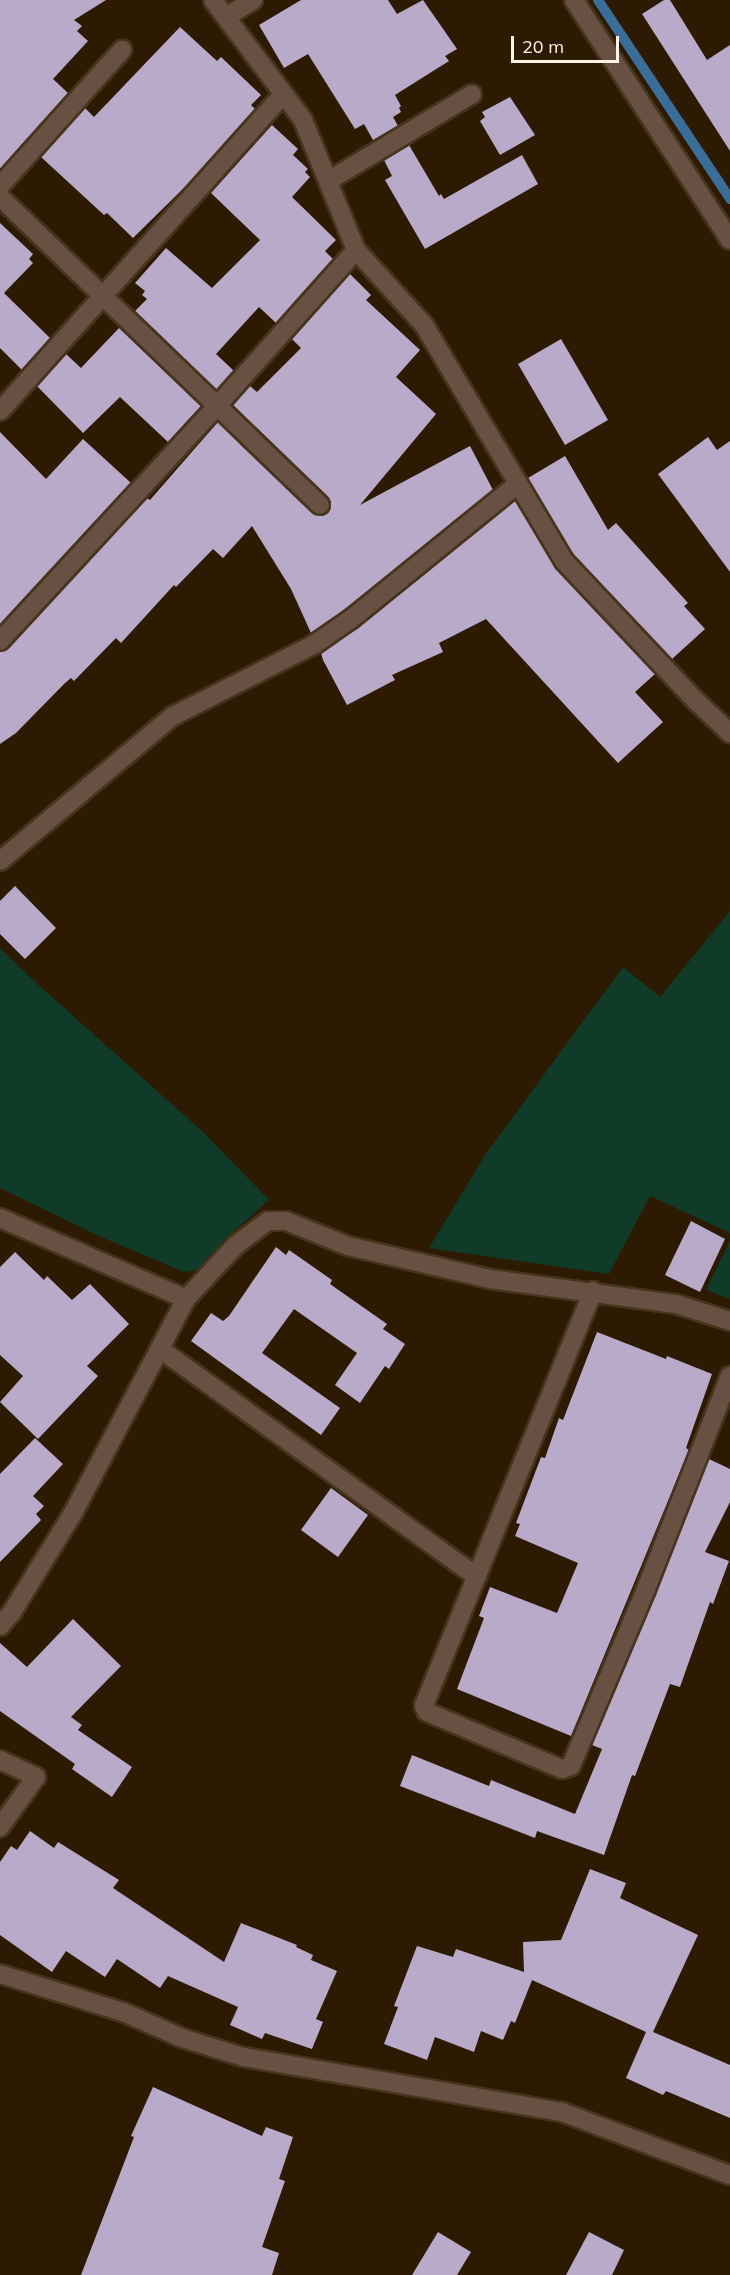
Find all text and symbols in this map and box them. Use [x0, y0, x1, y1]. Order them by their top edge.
scale bar [514, 24, 622, 62]
text: 20 m [522, 35, 564, 58]

